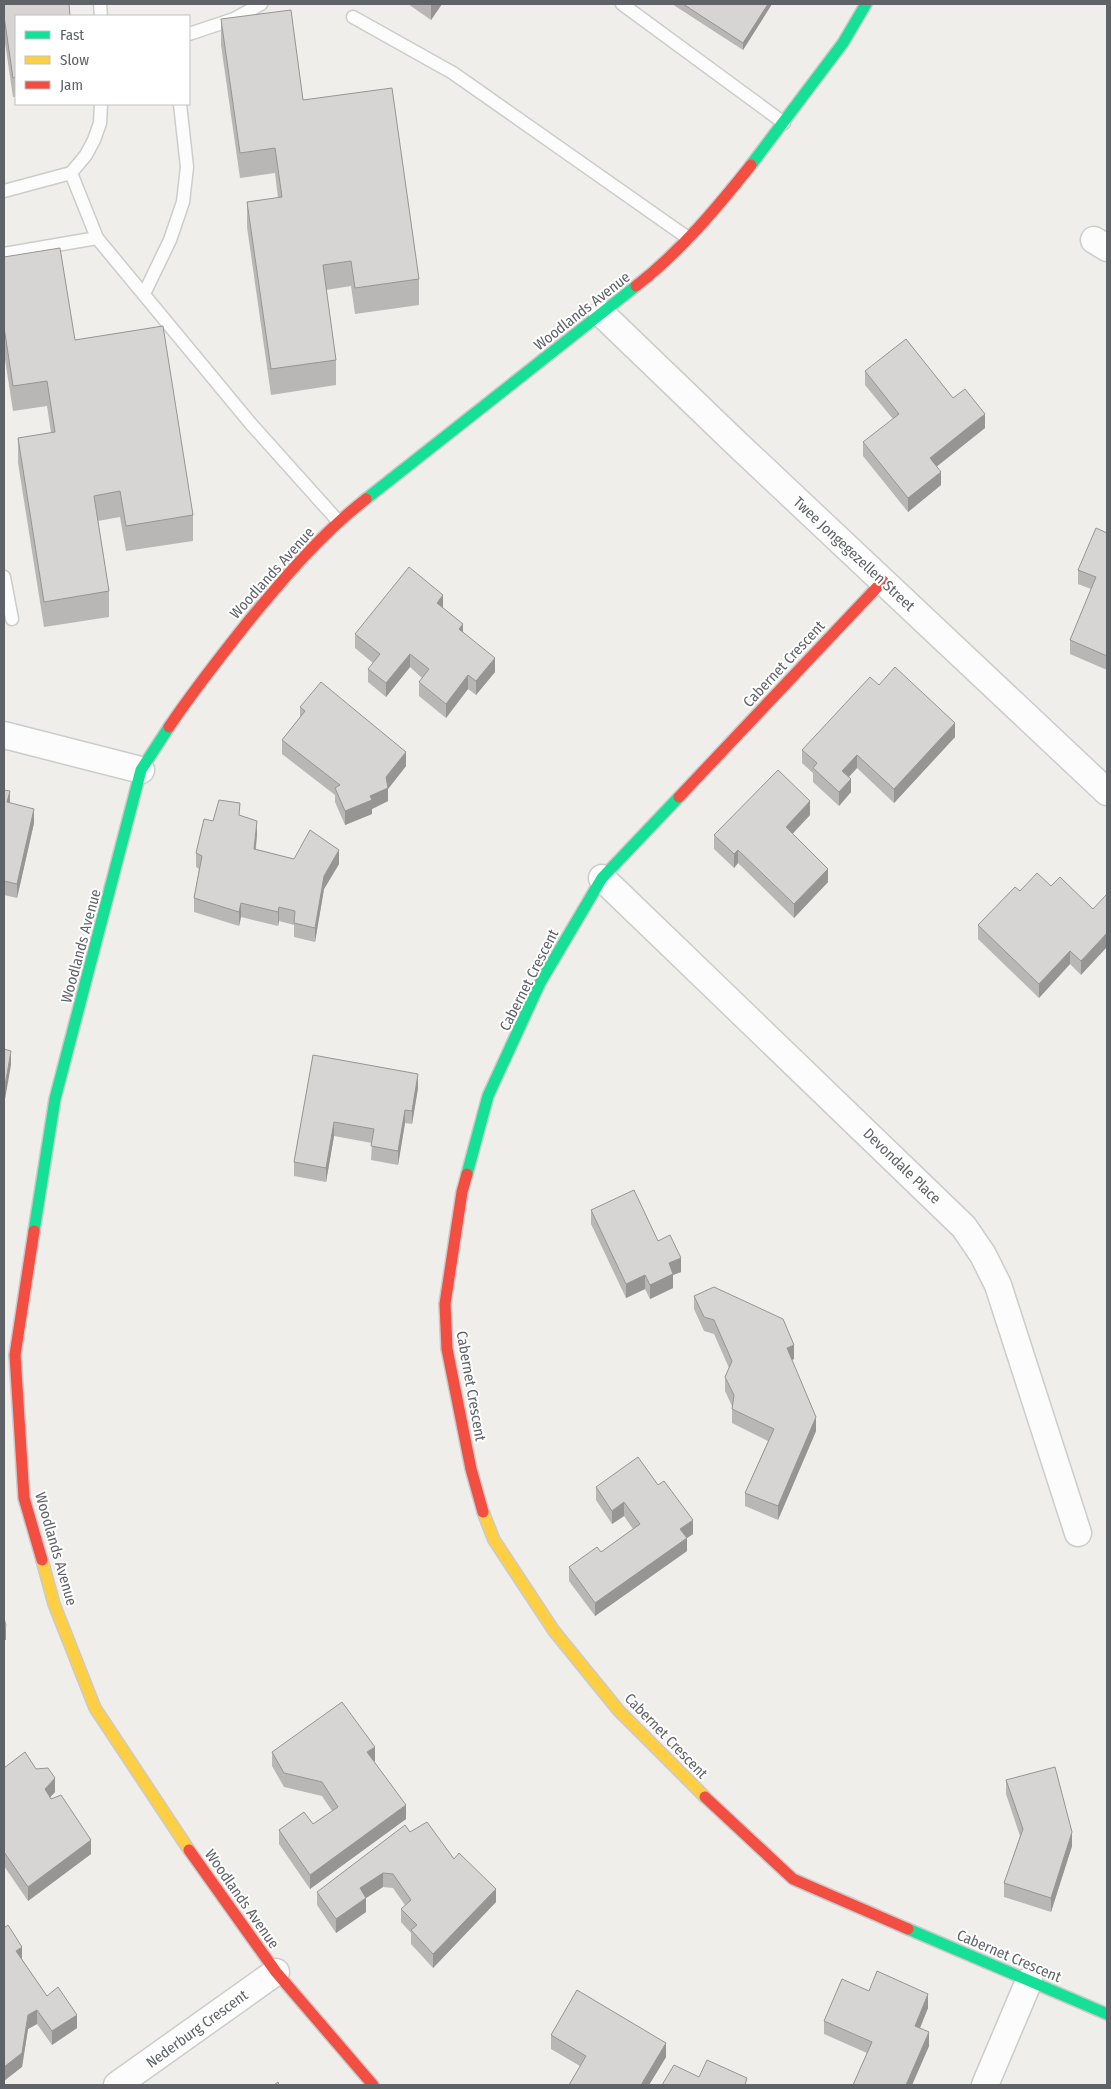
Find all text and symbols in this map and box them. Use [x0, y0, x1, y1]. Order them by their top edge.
legend [15, 15, 190, 105]
text: Fast [60, 26, 84, 44]
text: Slow [60, 51, 89, 69]
text: Jam [60, 76, 83, 94]
street label: Woodlands Avenue [530, 268, 634, 354]
street label: Twee Jongegezellen Street [789, 493, 919, 615]
street label: Woodlands Avenue [226, 523, 318, 623]
street label: Cabernet Crescent [739, 617, 829, 711]
street label: Woodlands Avenue [57, 887, 105, 1005]
street label: Cabernet Crescent [496, 926, 562, 1034]
street label: Devondale Place [859, 1124, 945, 1208]
street label: Cabernet Crescent [452, 1329, 490, 1443]
street label: Woodlands Avenue [31, 1490, 81, 1608]
street label: Cabernet Crescent [621, 1690, 711, 1782]
street label: Woodlands Avenue [201, 1846, 283, 1952]
street label: Cabernet Crescent [954, 1926, 1064, 1986]
street label: Nederburg Crescent [143, 1986, 251, 2072]

